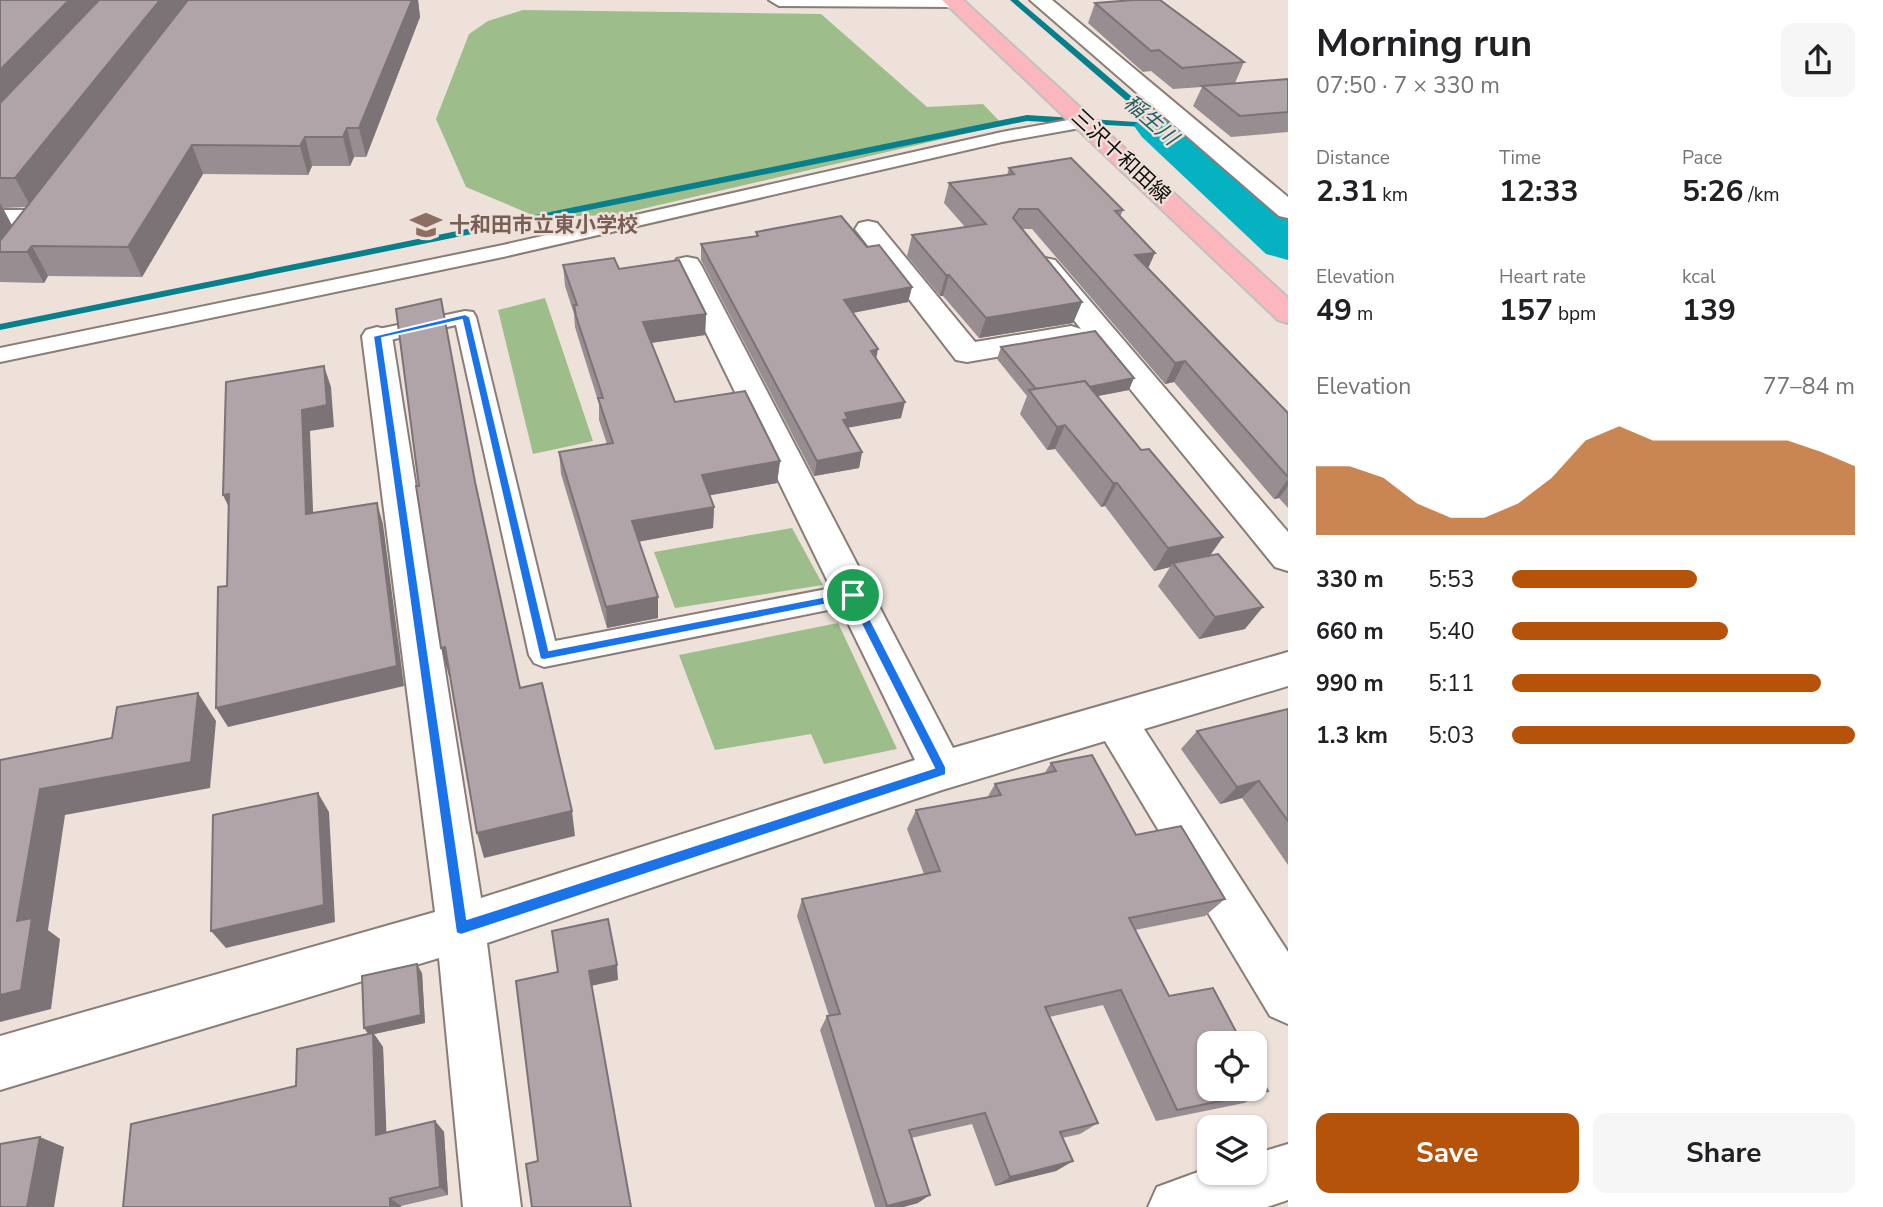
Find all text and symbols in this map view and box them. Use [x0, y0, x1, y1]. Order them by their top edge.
text: Morning run [1316, 18, 1532, 69]
button: share [1781, 23, 1855, 97]
text: 07:50 · 7 × 330 m [1316, 70, 1500, 101]
water label: 稲生川 [1118, 89, 1185, 153]
street label: 三沢十和田線 [1065, 103, 1177, 209]
text: Distance [1316, 145, 1390, 171]
text: Time [1499, 145, 1541, 171]
text: Pace [1682, 145, 1722, 171]
text: 2.31 [1316, 171, 1377, 212]
text: 12:33 [1499, 171, 1578, 212]
text: 5:26 [1682, 171, 1743, 212]
text: km [1377, 182, 1408, 208]
text: /km [1743, 182, 1779, 208]
school or university icon: 十和田市立東小学校 [409, 208, 443, 242]
place label: 十和田市立東小学校 [449, 211, 638, 239]
text: Elevation [1316, 264, 1395, 290]
text: Heart rate [1499, 264, 1586, 290]
text: kcal [1682, 264, 1716, 290]
text: 49 [1316, 290, 1352, 331]
text: 157 [1499, 290, 1553, 331]
text: 139 [1682, 290, 1736, 331]
text: m [1352, 301, 1373, 327]
text: bpm [1553, 301, 1596, 327]
text: Elevation [1316, 371, 1411, 402]
text: 77–84 m [1763, 371, 1855, 402]
text: 330 m [1316, 564, 1384, 595]
text: 5:53 [1428, 564, 1475, 595]
pin [823, 565, 883, 625]
icon: arrive [834, 576, 872, 614]
text: 660 m [1316, 616, 1384, 647]
text: 5:40 [1428, 616, 1475, 647]
text: 990 m [1316, 668, 1384, 699]
text: 5:11 [1428, 668, 1475, 699]
text: 1.3 km [1316, 720, 1388, 751]
text: 5:03 [1428, 720, 1475, 751]
map controls [1197, 1031, 1267, 1185]
button: locate [1197, 1031, 1267, 1101]
button: Save [1316, 1113, 1579, 1193]
button: Share [1593, 1113, 1855, 1193]
button: layers [1197, 1115, 1267, 1185]

